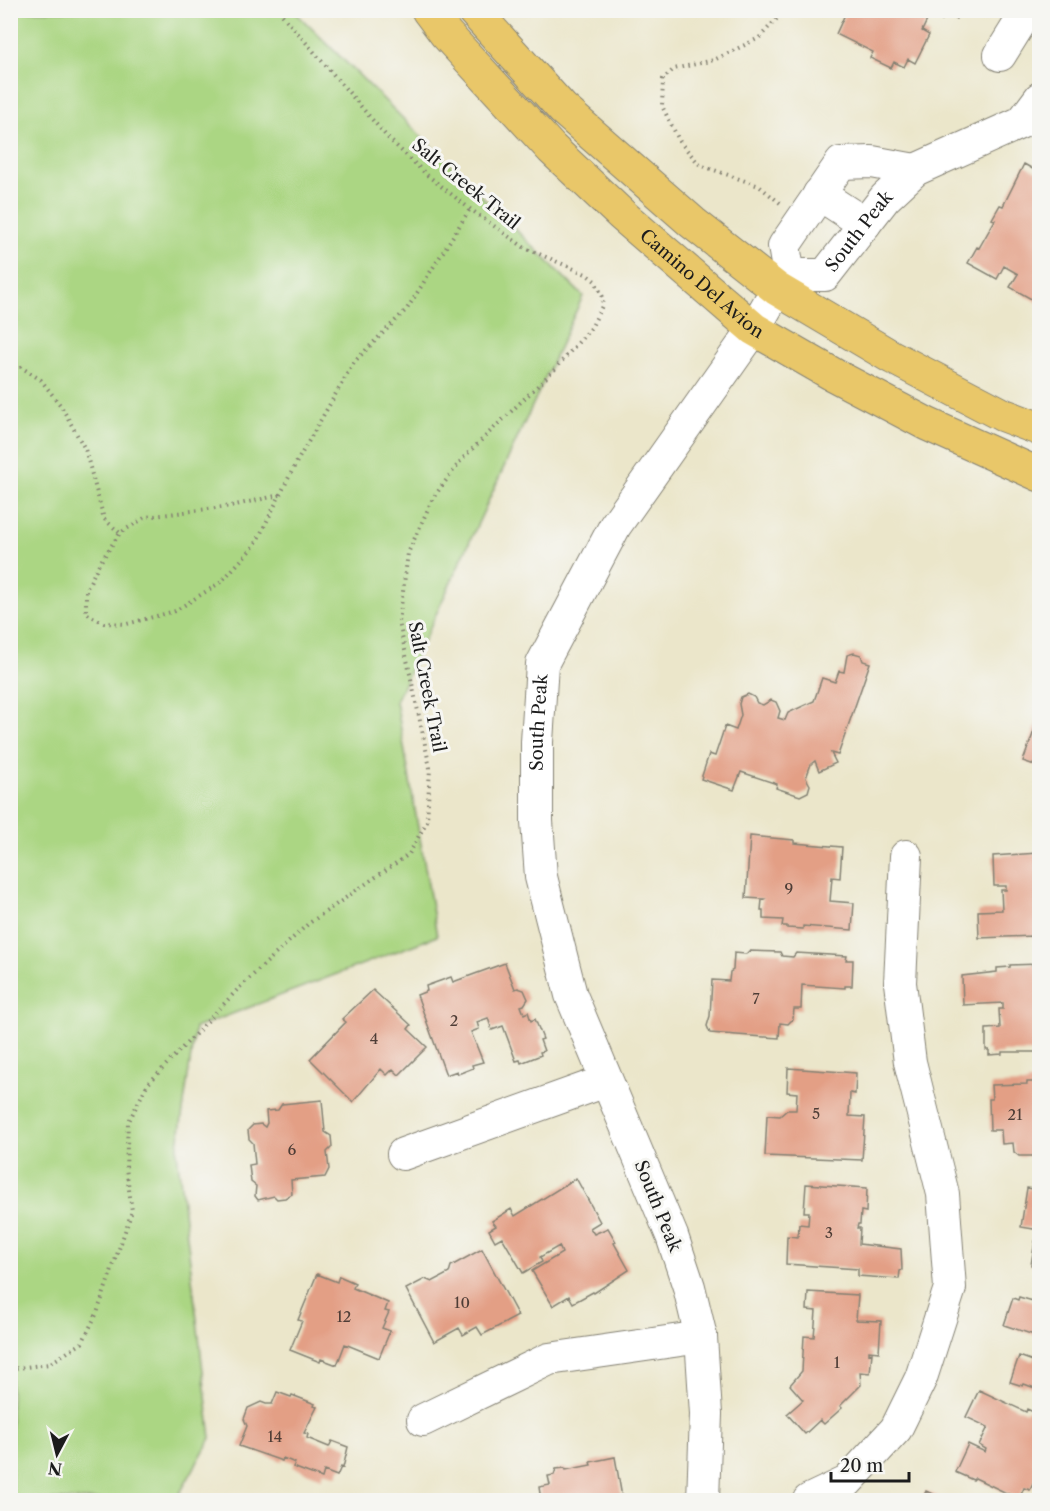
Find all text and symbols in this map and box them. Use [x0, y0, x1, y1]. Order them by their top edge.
street label: Salt Creek Trail [408, 134, 524, 234]
street label: South Peak [821, 185, 898, 276]
street label: Camino Del Avion [635, 224, 768, 343]
street label: Salt Creek Trail [404, 620, 450, 754]
street label: South Peak [526, 672, 552, 771]
house number: 9 [785, 879, 793, 898]
house number: 7 [752, 989, 760, 1008]
house number: 2 [450, 1011, 458, 1030]
house number: 4 [370, 1029, 378, 1048]
house number: 5 [812, 1104, 820, 1123]
house number: 21 [1008, 1105, 1023, 1124]
house number: 6 [288, 1140, 297, 1159]
street label: South Peak [630, 1157, 687, 1256]
house number: 3 [825, 1223, 833, 1242]
house number: 10 [454, 1293, 470, 1312]
house number: 12 [337, 1307, 351, 1326]
house number: 1 [834, 1353, 841, 1372]
north arrow [27, 1424, 87, 1484]
house number: 14 [268, 1427, 282, 1446]
scale bar [831, 1445, 909, 1483]
text: 20 m [840, 1455, 884, 1477]
text: N [47, 1458, 63, 1480]

